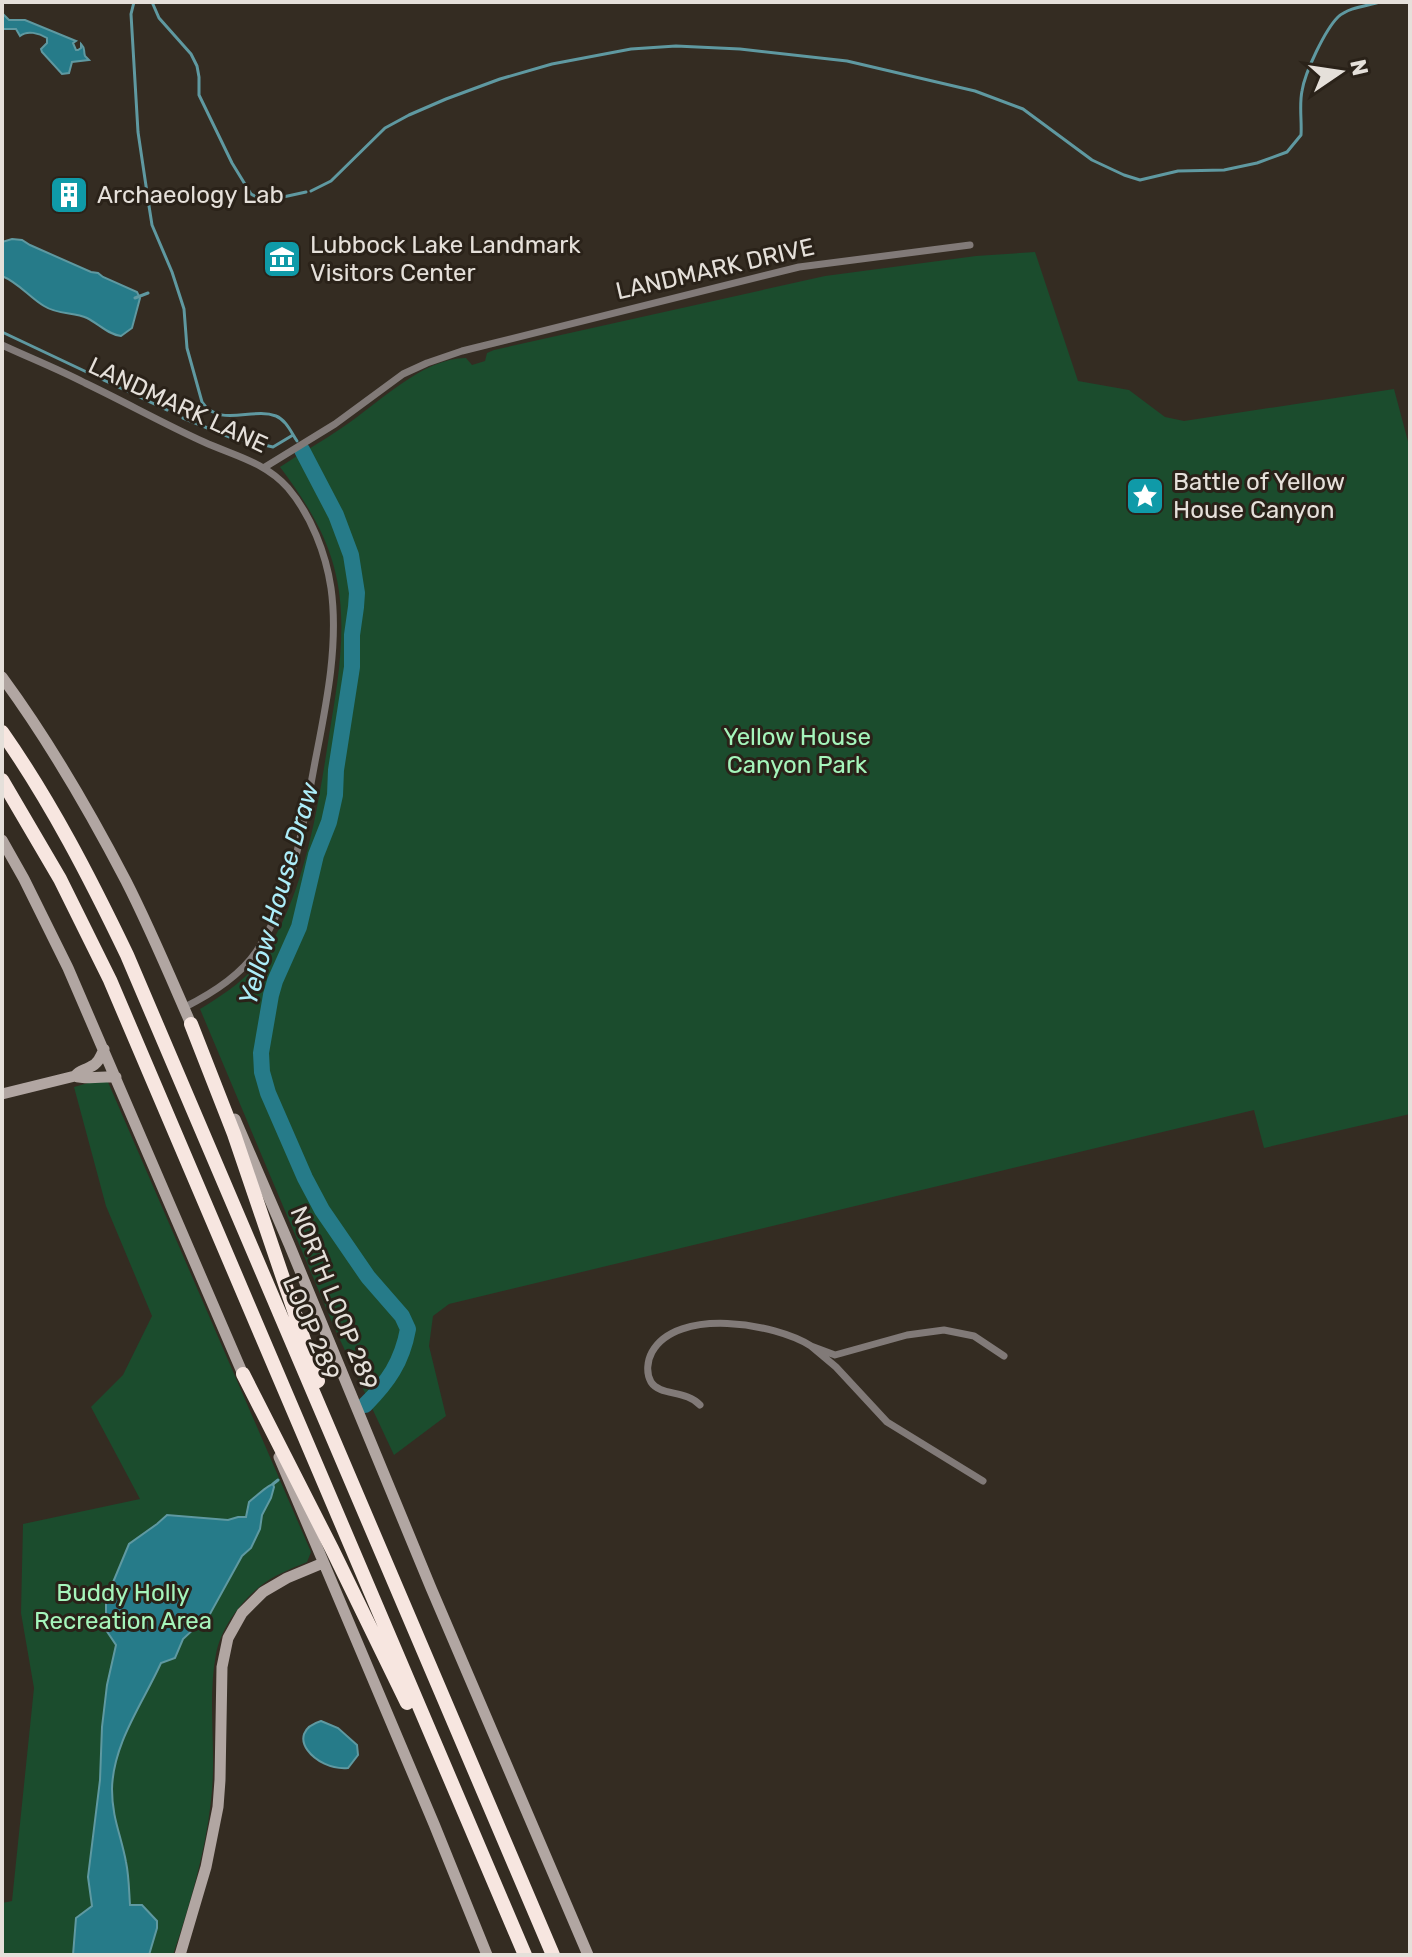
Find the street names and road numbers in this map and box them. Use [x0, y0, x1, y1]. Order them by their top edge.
street label: LANDMARK DRIVE [613, 233, 817, 305]
street label: LANDMARK LANE [84, 351, 272, 459]
street label: NORTH LOOP 289 [284, 1202, 384, 1394]
street label: LOOP 289 [276, 1271, 346, 1385]

